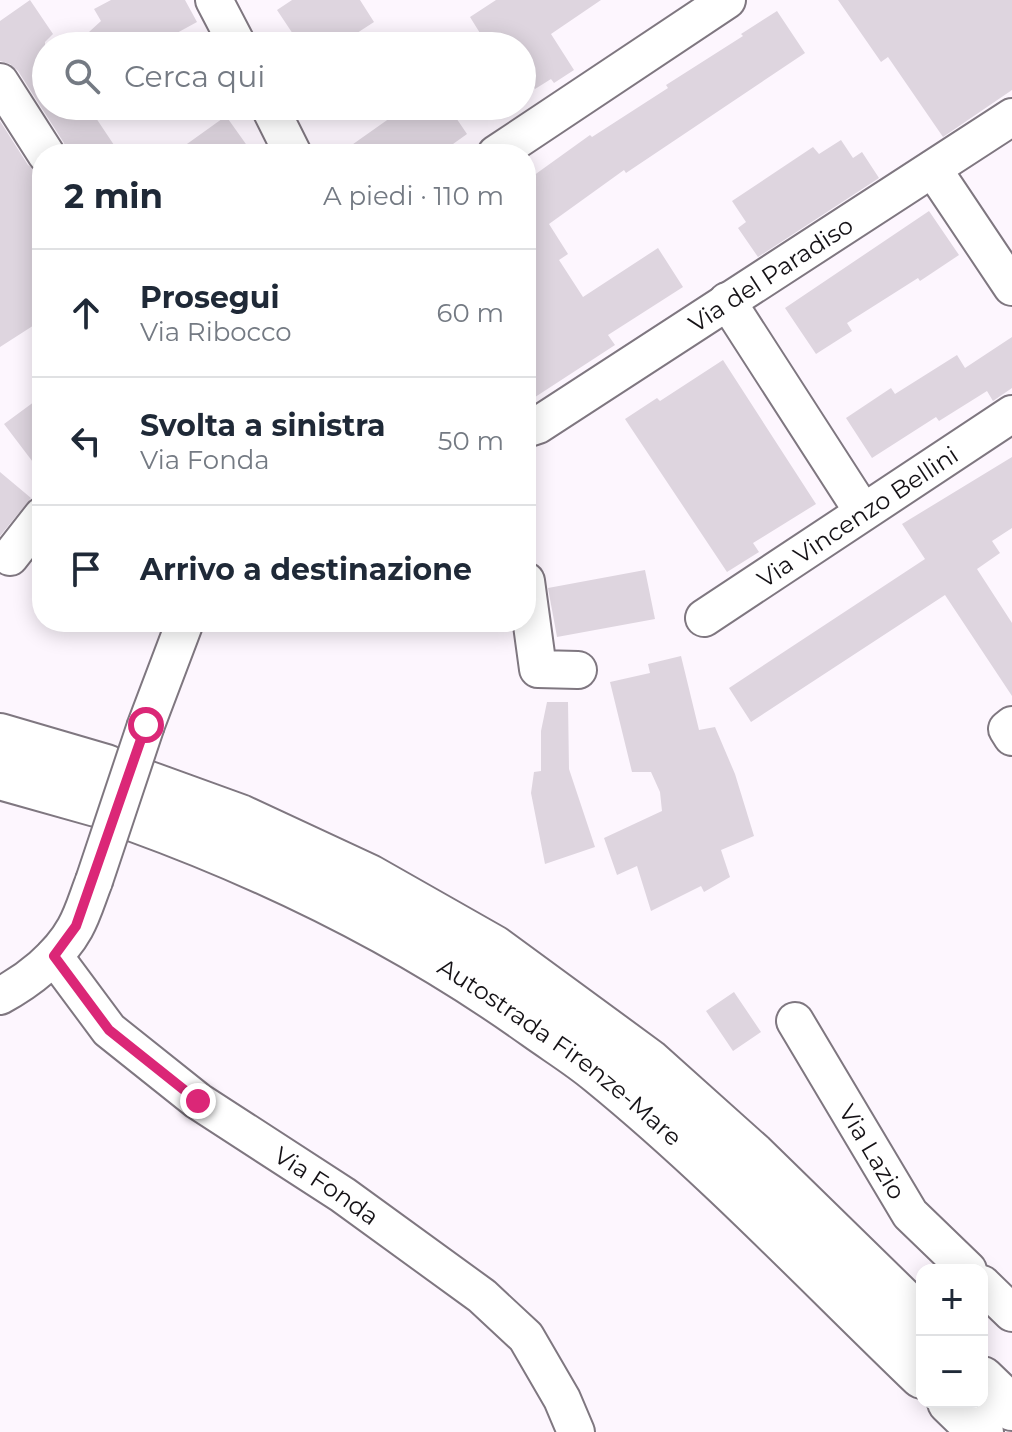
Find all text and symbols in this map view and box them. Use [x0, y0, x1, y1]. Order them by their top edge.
search box [32, 32, 536, 120]
icon: search [60, 54, 104, 98]
text: Cerca qui [124, 58, 265, 95]
text: 2 min [64, 175, 163, 217]
text: A piedi · 110 m [323, 180, 504, 212]
street label: Via del Paradiso [683, 210, 858, 338]
text: Prosegui [140, 279, 279, 316]
icon: ahead [64, 291, 108, 335]
text: 60 m [437, 297, 504, 329]
text: Via Ribocco [140, 316, 292, 348]
text: Svolta a sinistra [140, 407, 386, 444]
icon: left [64, 419, 108, 463]
text: 50 m [438, 425, 504, 457]
street label: Via Vincenzo Bellini [752, 440, 963, 593]
text: Via Fonda [140, 444, 270, 476]
icon: arrive [64, 547, 108, 591]
text: Arrivo a destinazione [140, 551, 472, 588]
route start [128, 707, 164, 743]
street label: Autostrada Firenze-Mare [433, 952, 688, 1151]
route end [180, 1083, 216, 1119]
street label: Via Lazio [833, 1099, 912, 1204]
street label: Via Fonda [269, 1140, 385, 1231]
map controls [916, 1264, 988, 1408]
button: + [916, 1264, 988, 1336]
button: − [916, 1336, 988, 1408]

